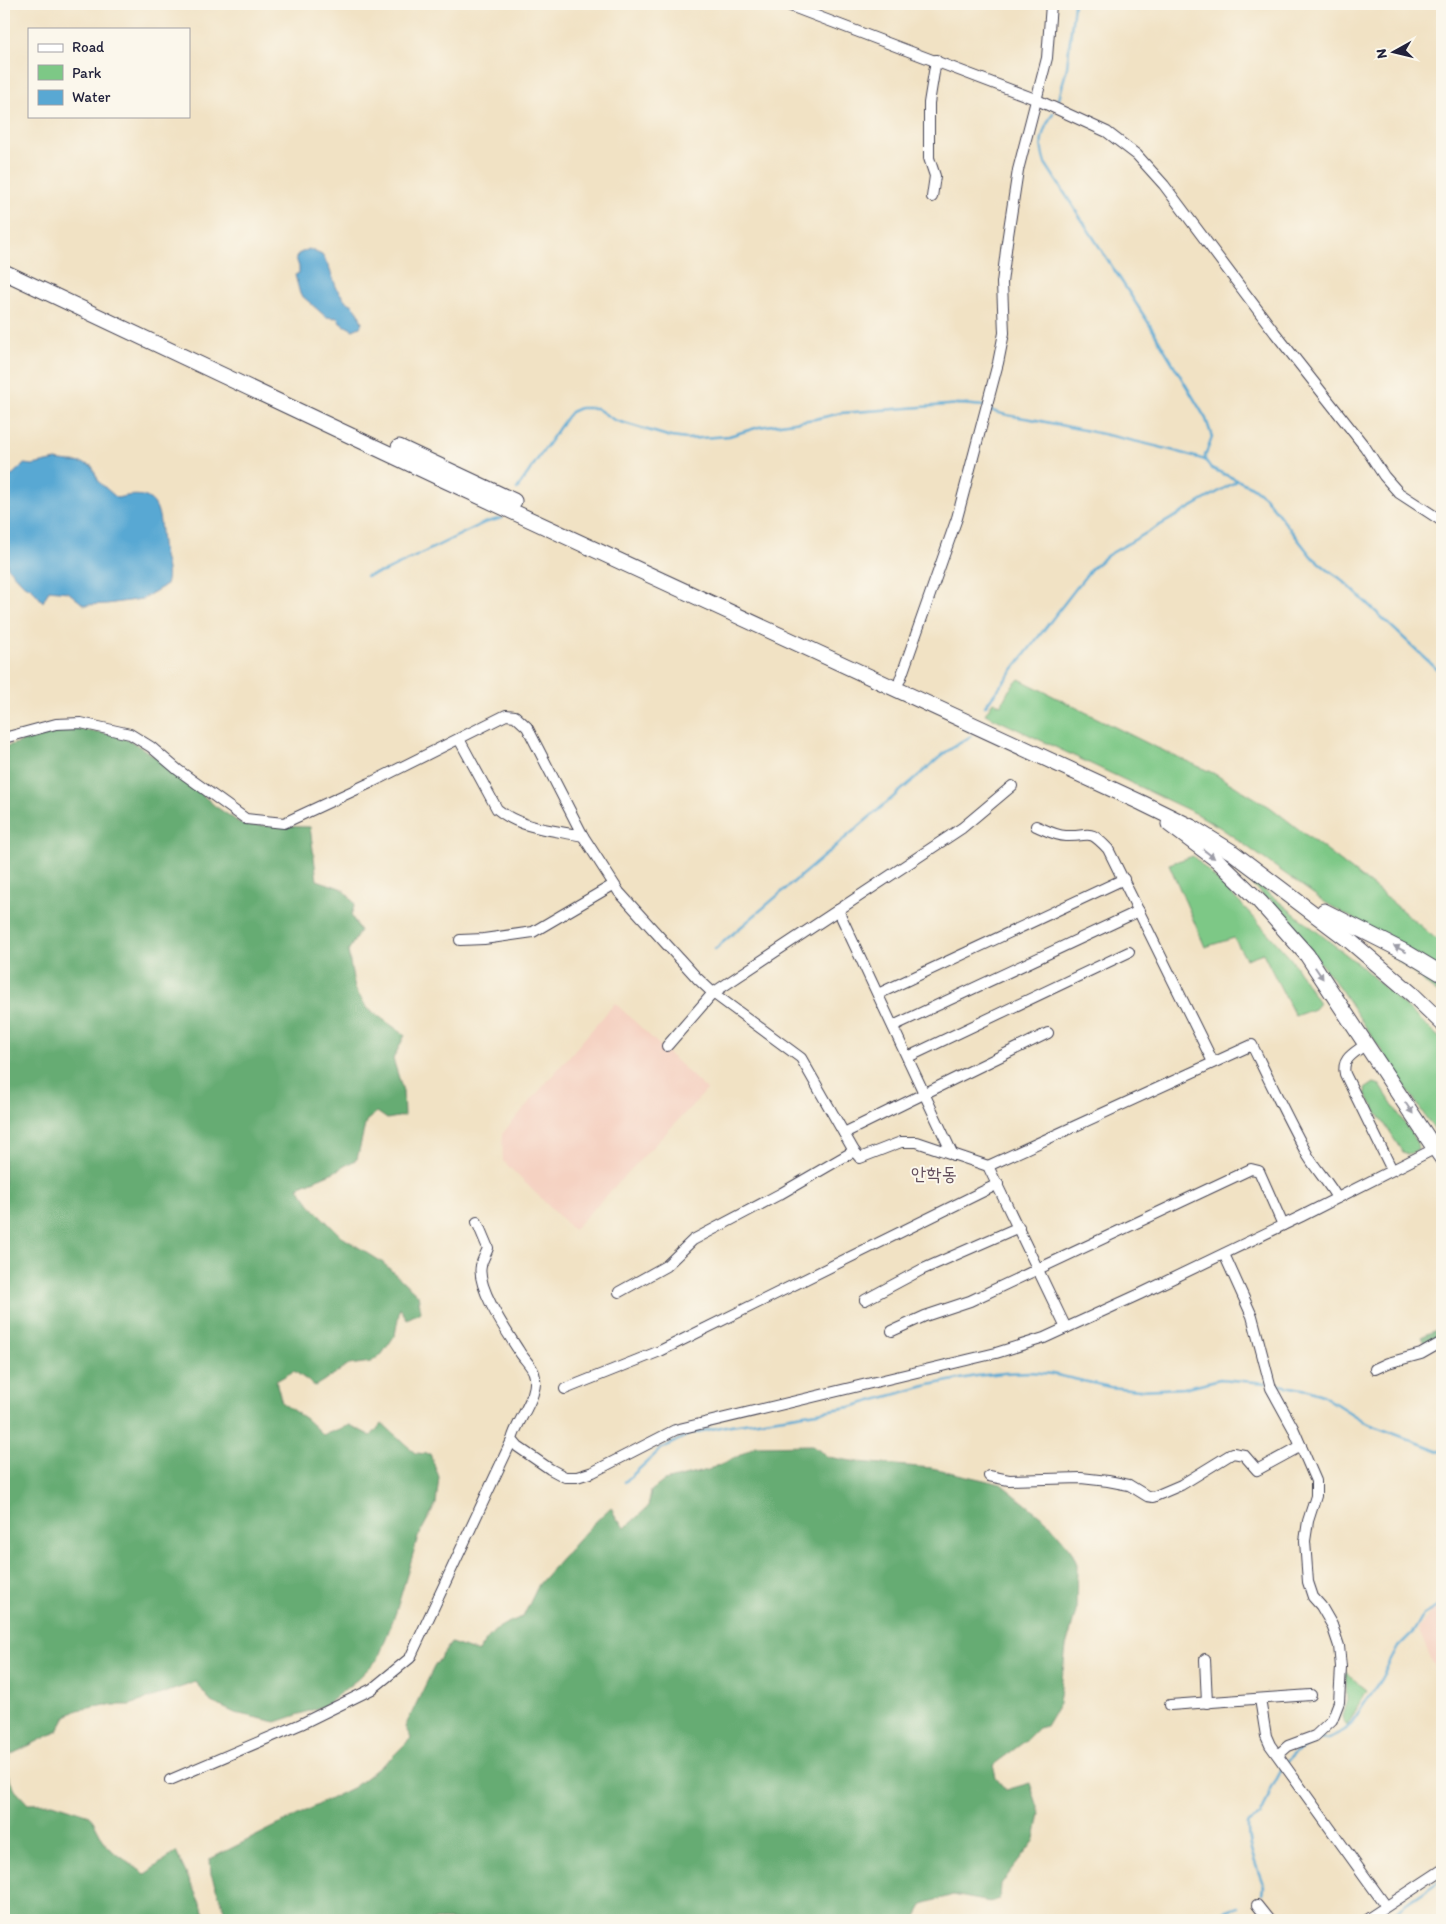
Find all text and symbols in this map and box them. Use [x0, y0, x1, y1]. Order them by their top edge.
legend [28, 28, 190, 118]
north arrow [1368, 28, 1418, 78]
text: Road [72, 38, 105, 56]
text: N [1373, 48, 1391, 60]
text: Park [72, 64, 102, 82]
text: Water [72, 88, 111, 106]
one-way arrow [1202, 849, 1216, 859]
one-way arrow [1393, 945, 1407, 953]
one-way arrow [1314, 966, 1323, 980]
one-way arrow [1404, 1102, 1413, 1115]
district label: 안학동 [911, 1162, 957, 1185]

